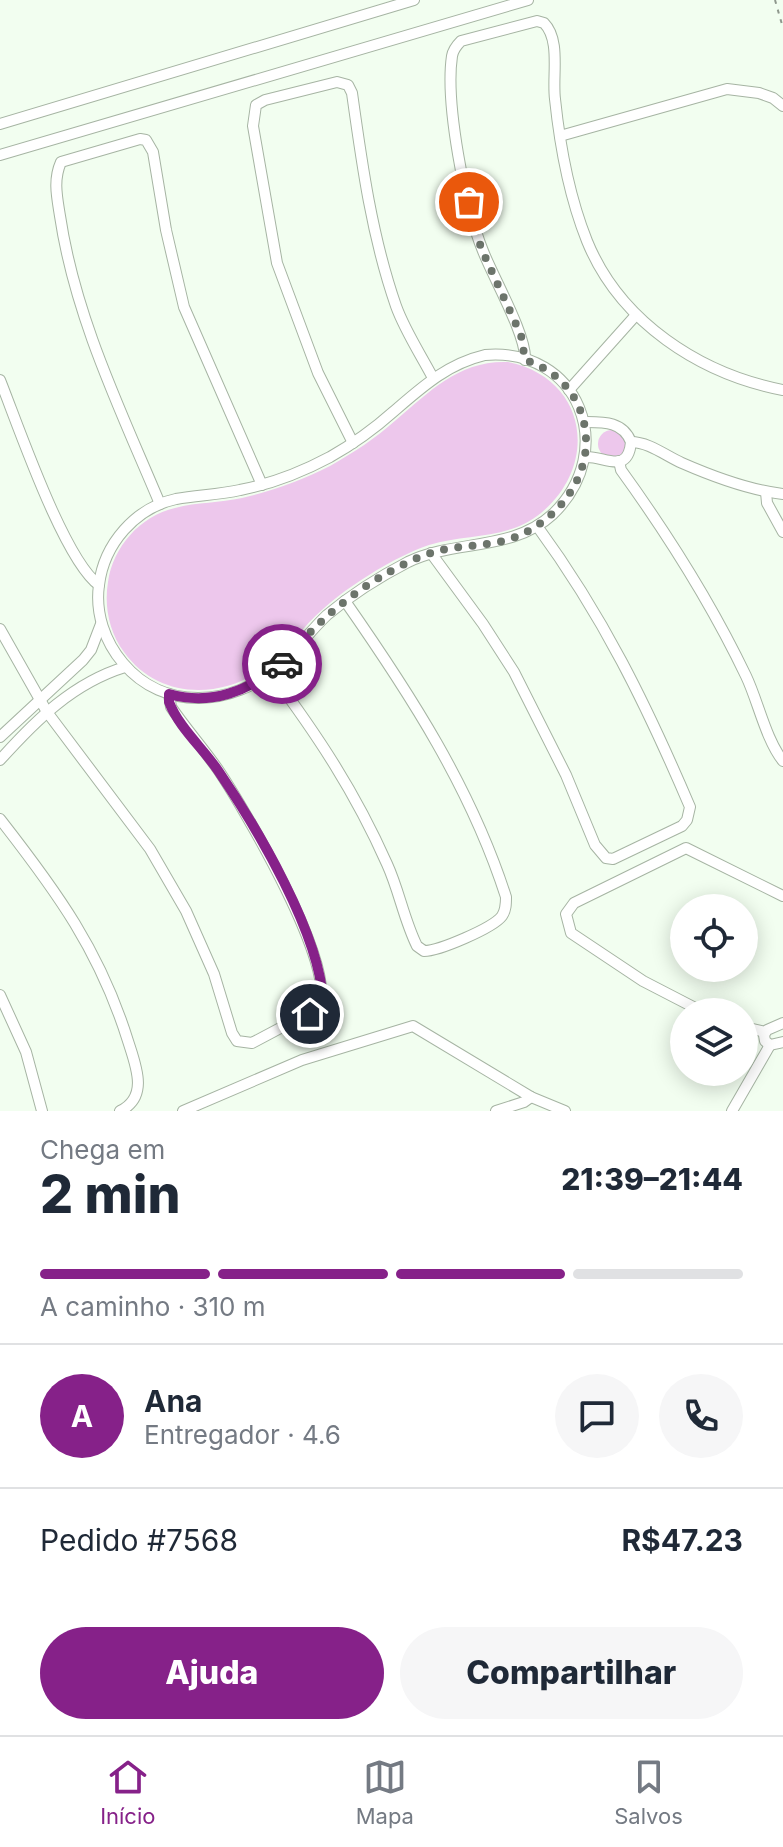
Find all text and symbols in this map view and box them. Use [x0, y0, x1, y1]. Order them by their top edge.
pin [435, 168, 503, 236]
icon: bag [447, 180, 491, 224]
courier [242, 624, 322, 704]
icon: car [260, 642, 304, 686]
map controls [670, 894, 758, 1086]
button: locate [670, 894, 758, 982]
pin [276, 980, 344, 1048]
icon: home [288, 992, 332, 1036]
button: layers [670, 998, 758, 1086]
text: Chega em [40, 1134, 165, 1165]
text: 21:39–21:44 [561, 1161, 743, 1197]
text: 2 min [40, 1163, 181, 1226]
text: A caminho · 310 m [40, 1291, 266, 1322]
button: chat [555, 1374, 639, 1458]
button: phone [659, 1374, 743, 1458]
text: Ana [144, 1383, 203, 1419]
text: A [71, 1398, 93, 1434]
text: Entregador · 4.6 [144, 1419, 341, 1450]
text: Pedido #7568 [40, 1522, 238, 1558]
text: R$47.23 [621, 1522, 743, 1558]
button: Ajuda [40, 1627, 384, 1719]
button: Compartilhar [400, 1627, 743, 1719]
tab: Início [100, 1755, 155, 1829]
tab: Mapa [356, 1755, 414, 1829]
tab: Salvos [614, 1755, 683, 1829]

